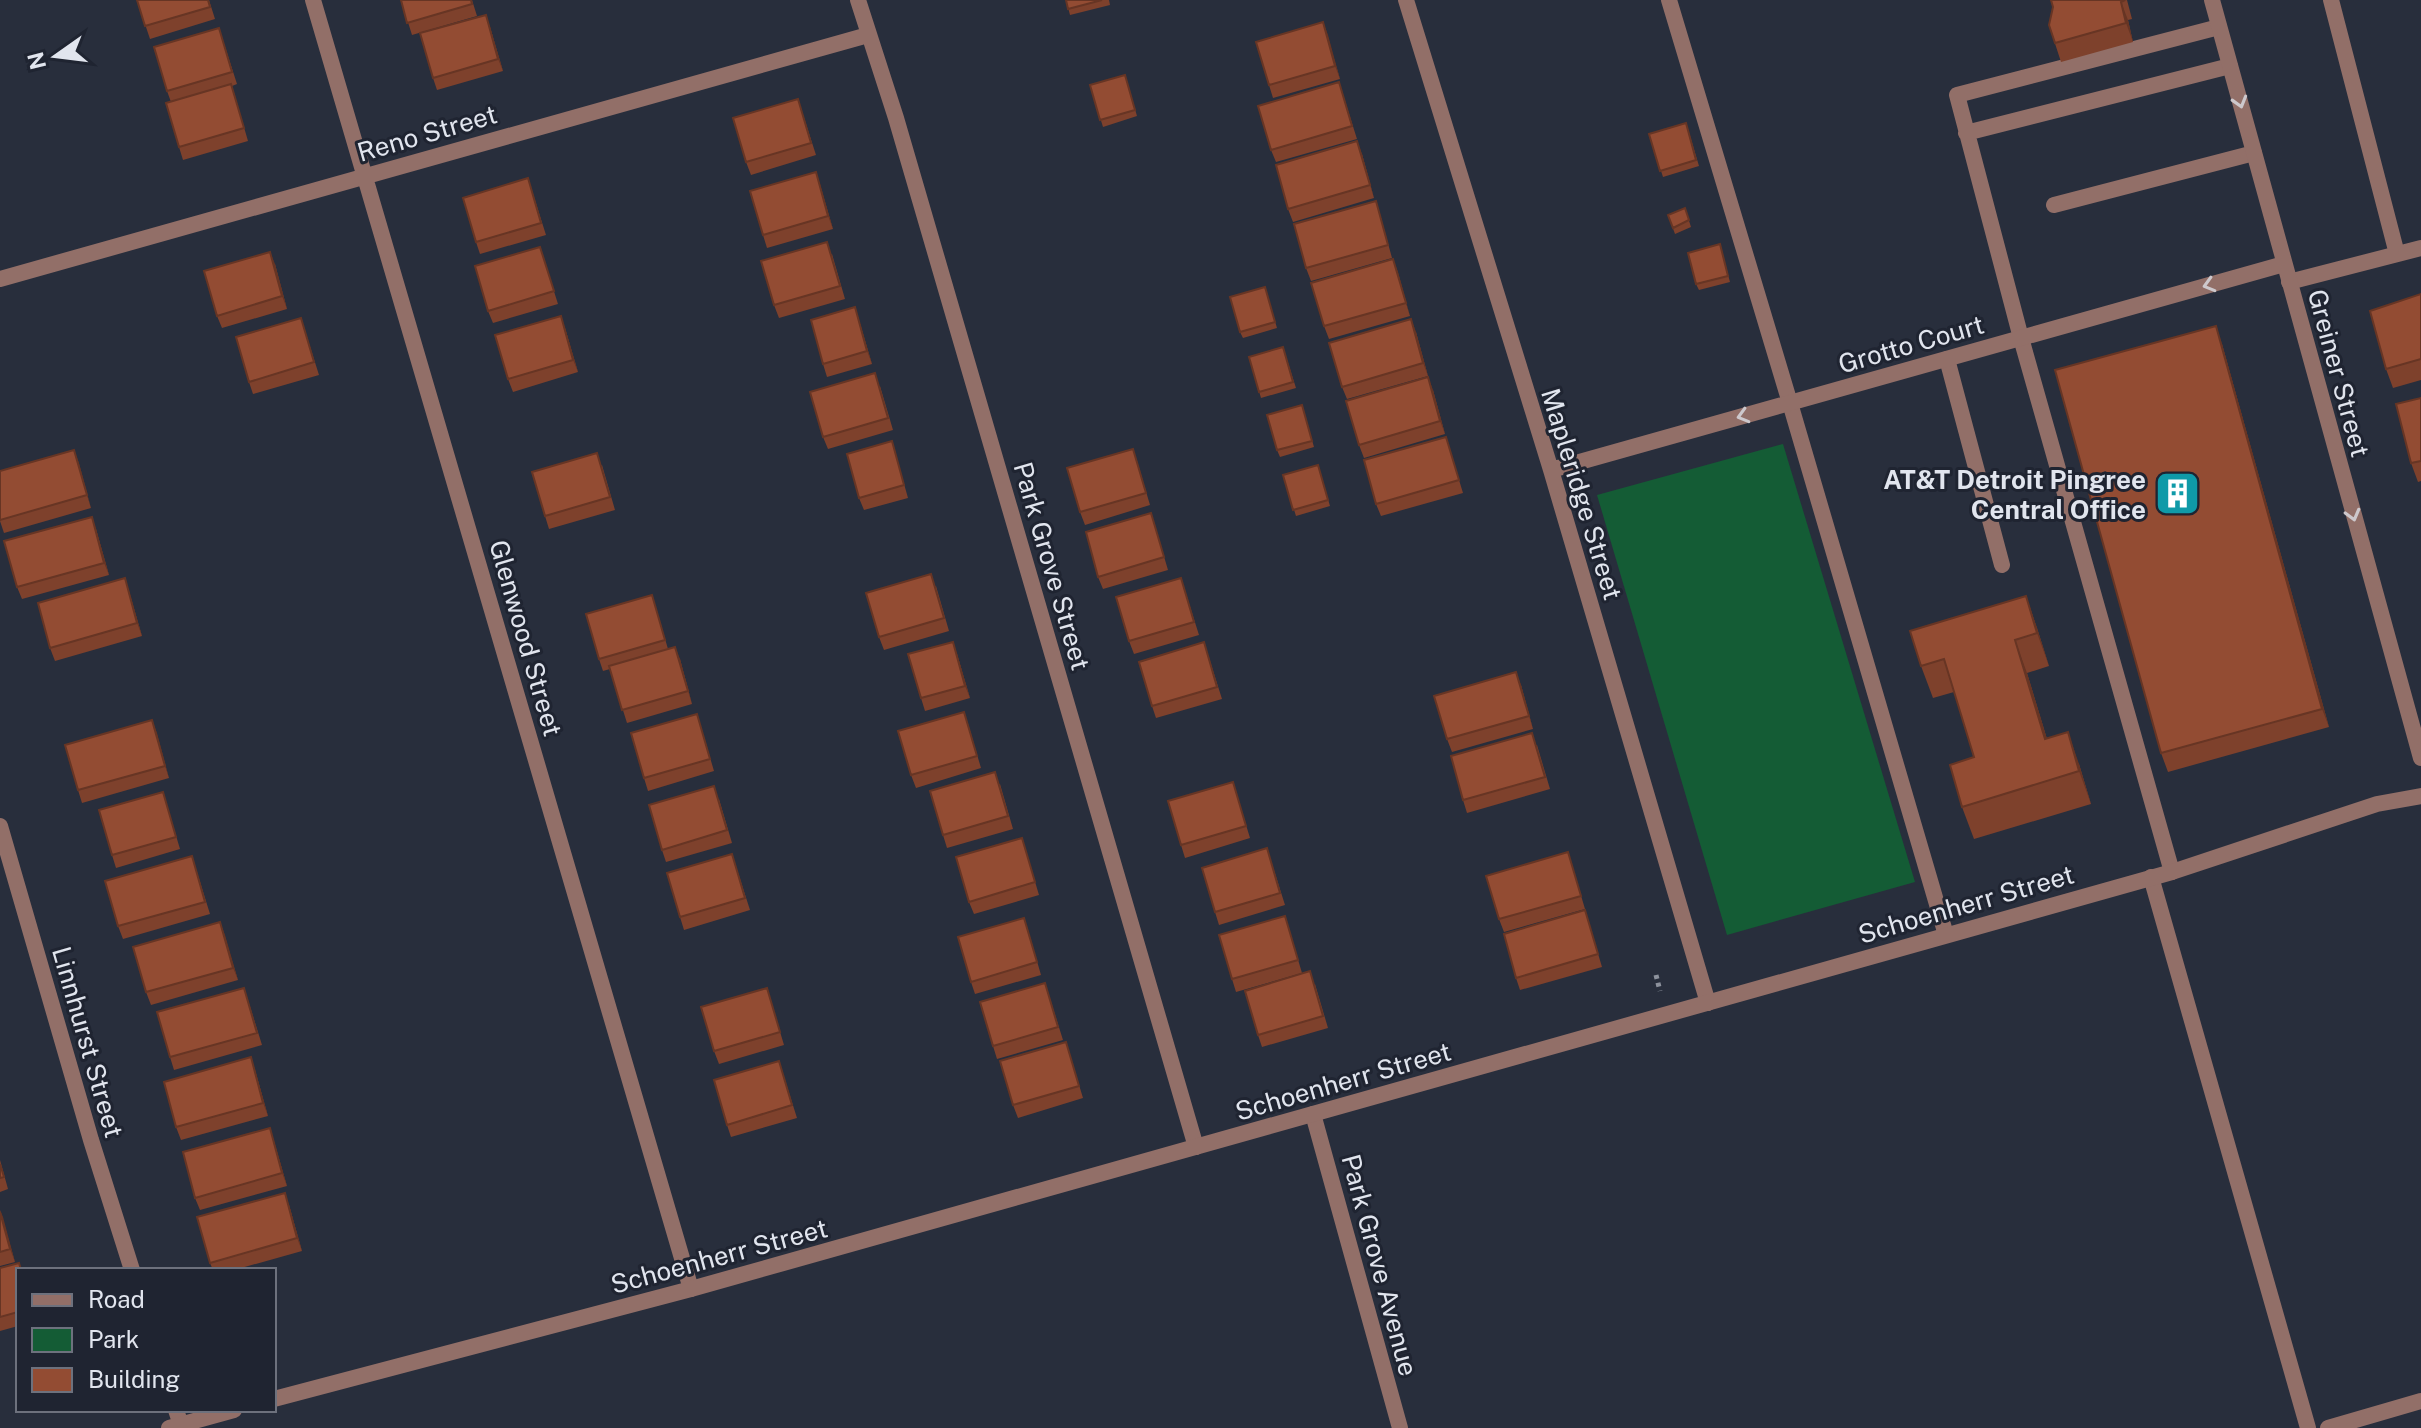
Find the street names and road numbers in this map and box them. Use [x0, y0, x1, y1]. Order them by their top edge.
street label: Reno Street [354, 98, 500, 168]
street label: Greiner Street [2302, 286, 2376, 460]
street label: Grotto Court [1835, 308, 1987, 380]
street label: Mapleridge Street [1535, 385, 1629, 603]
street label: Park Grove Street [1007, 458, 1097, 674]
street label: Glenwood Street [483, 536, 569, 740]
street label: Schoenherr Street [1854, 858, 2078, 950]
street label: Linnhurst Street [46, 943, 130, 1141]
street label: Schoenherr Street [1231, 1035, 1455, 1127]
street label: Park Grove Avenue [1335, 1151, 1425, 1379]
street label: Schoenherr Street [607, 1212, 831, 1300]

